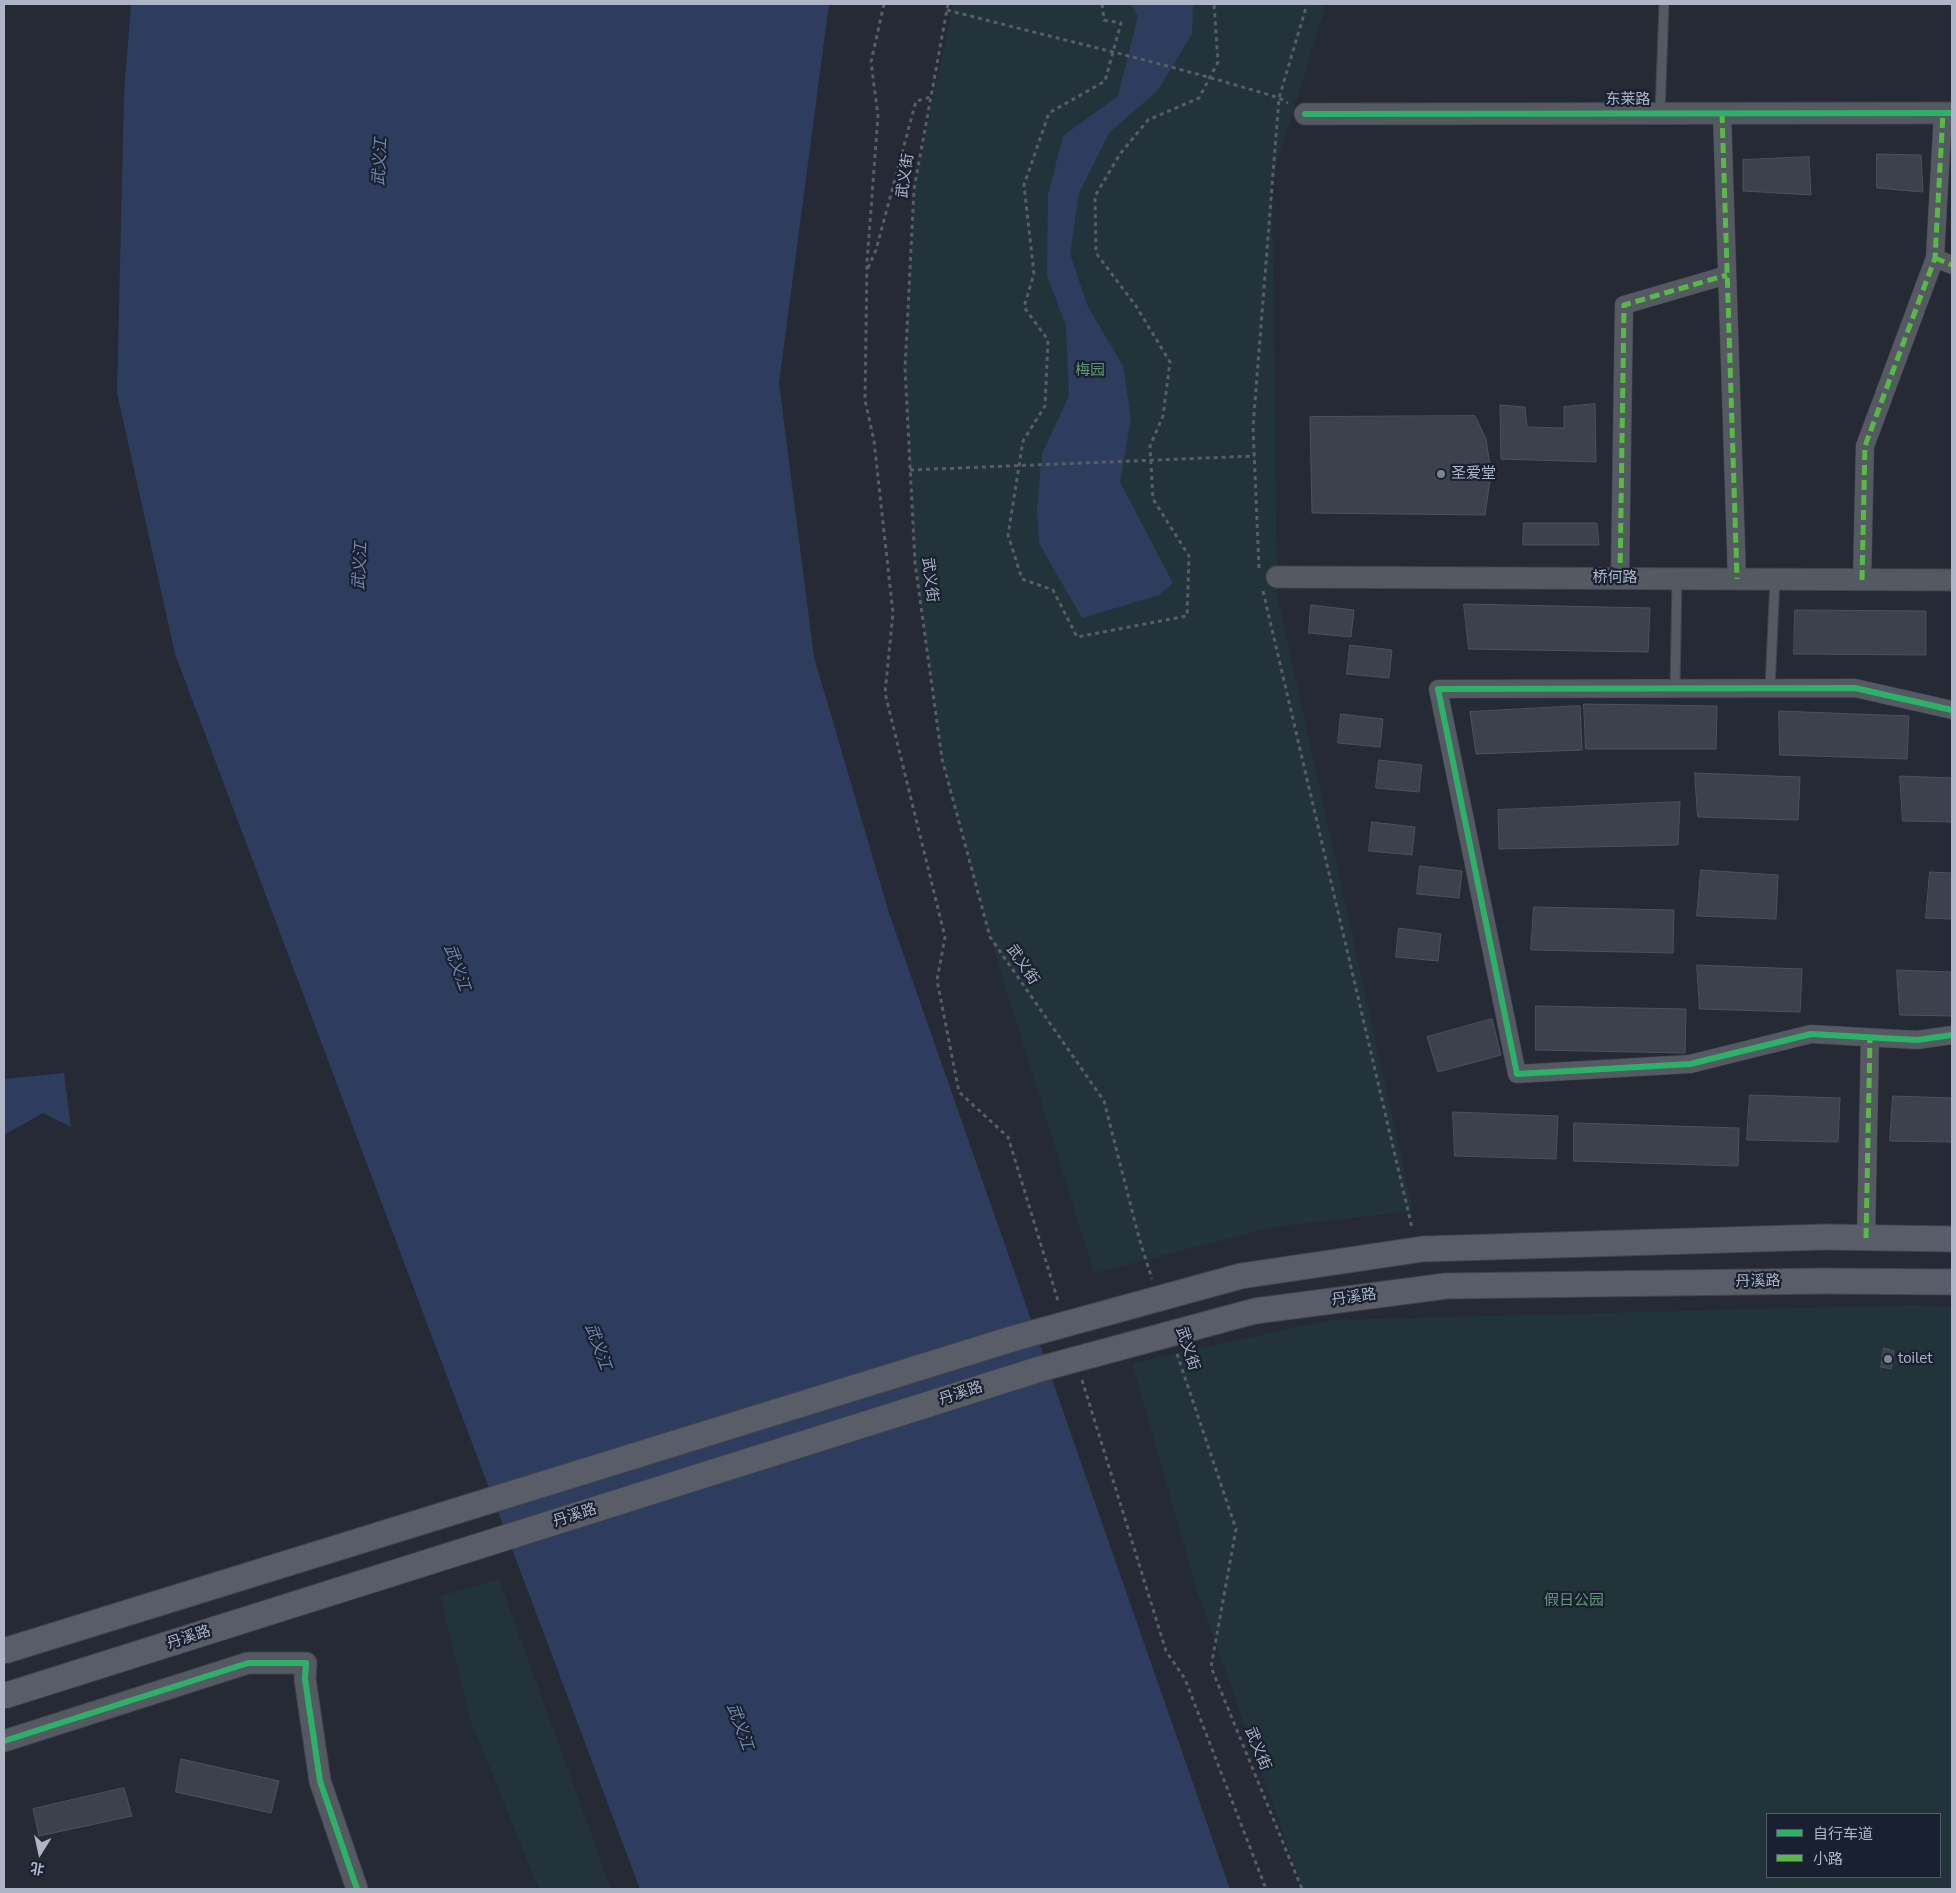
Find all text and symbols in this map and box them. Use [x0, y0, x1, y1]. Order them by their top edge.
street label: 东莱路 [1606, 91, 1650, 109]
water label: 武义江 [370, 138, 392, 186]
street label: 武义街 [894, 152, 918, 200]
park label: 梅园 [1075, 362, 1105, 380]
place label: 圣爱堂 [1451, 465, 1496, 483]
marker: 圣爱堂 [1435, 468, 1447, 480]
water label: 武义江 [350, 542, 372, 590]
street label: 武义街 [917, 557, 941, 603]
street label: 桥何路 [1593, 569, 1637, 587]
street label: 武义街 [1002, 941, 1042, 989]
water label: 武义江 [439, 942, 473, 994]
street label: 丹溪路 [1735, 1273, 1781, 1291]
street label: 丹溪路 [1330, 1286, 1378, 1310]
water label: 武义江 [580, 1321, 614, 1373]
street label: 武义街 [1171, 1325, 1203, 1373]
place label: toilet [1898, 1350, 1933, 1368]
marker: toilet [1882, 1353, 1894, 1365]
street label: 丹溪路 [937, 1378, 985, 1410]
street label: 丹溪路 [551, 1500, 599, 1532]
park label: 假日公园 [1544, 1592, 1604, 1610]
street label: 丹溪路 [165, 1622, 213, 1654]
water label: 武义江 [722, 1701, 756, 1753]
street label: 武义街 [1240, 1725, 1274, 1773]
legend [1766, 1813, 1941, 1878]
text: 自行车道 [1813, 1824, 1873, 1844]
north arrow [15, 1828, 65, 1878]
text: 小路 [1813, 1849, 1843, 1869]
text: 北 [29, 1858, 46, 1879]

